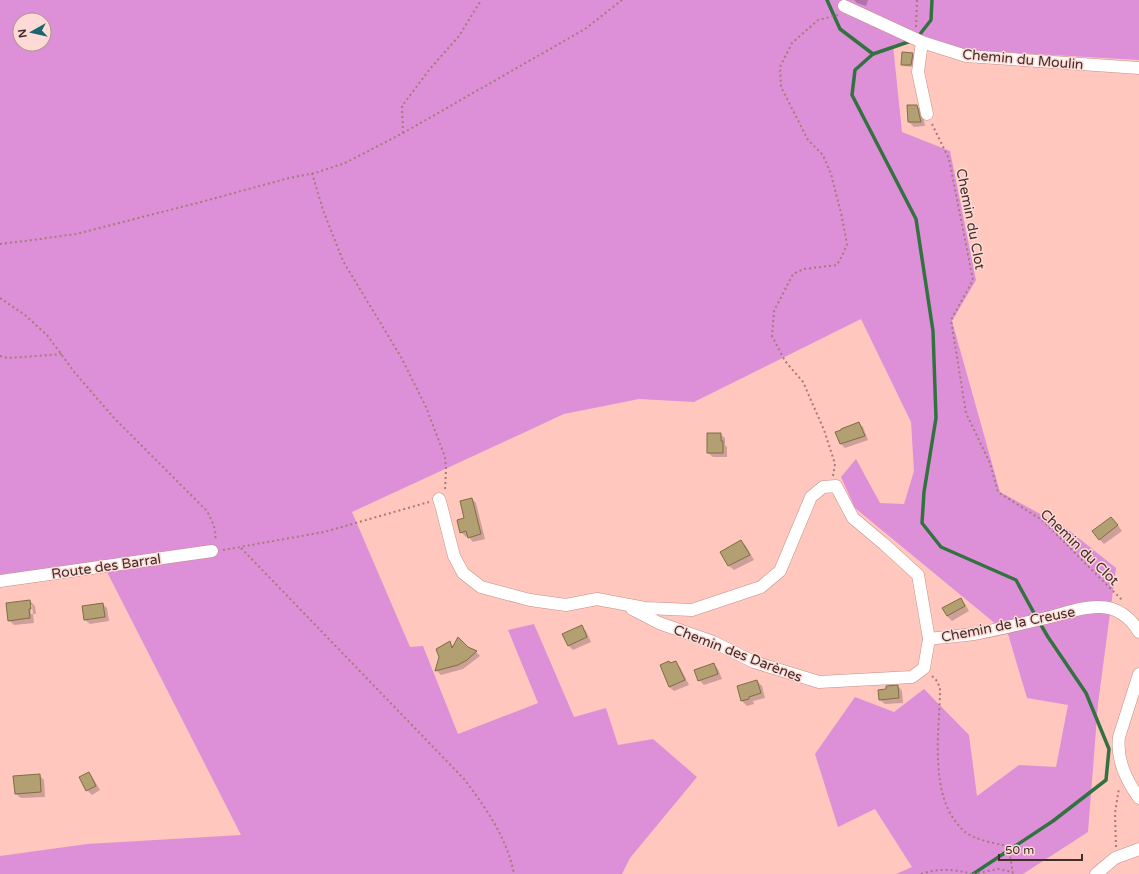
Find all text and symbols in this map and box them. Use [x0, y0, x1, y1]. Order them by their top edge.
north arrow [12, 12, 52, 52]
text: N [16, 28, 30, 39]
street label: Chemin du Moulin [962, 46, 1084, 73]
street label: Chemin du Clot [952, 167, 989, 272]
street label: Chemin du Clot [1037, 506, 1123, 590]
street label: Route des Barral [50, 550, 162, 583]
street label: Chemin de la Creuse [940, 603, 1077, 646]
street label: Chemin des Darènes [671, 621, 805, 686]
scale bar [999, 836, 1082, 862]
text: 50 m [1005, 843, 1034, 857]

